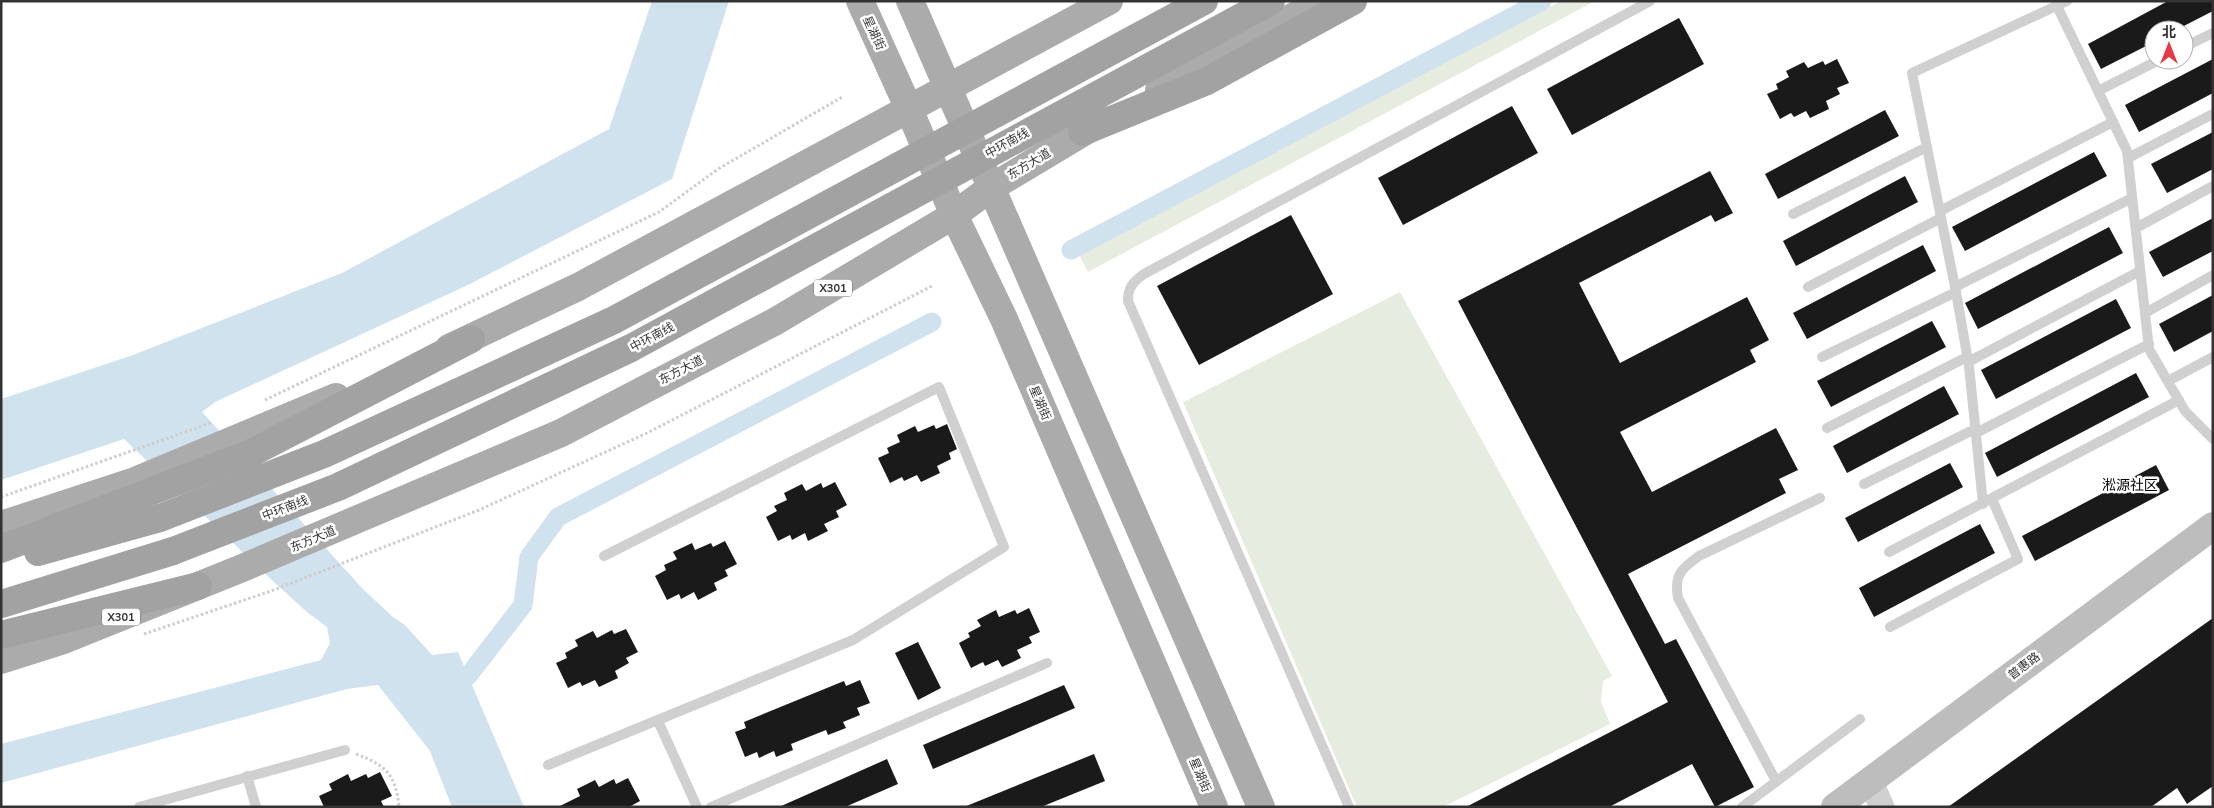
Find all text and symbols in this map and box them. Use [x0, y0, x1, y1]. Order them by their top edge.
street label: 星湖街 [860, 13, 889, 52]
north arrow [2144, 20, 2194, 70]
text: 北 [2162, 23, 2176, 41]
street label: 中环南线 [982, 124, 1031, 161]
street label: 东方大道 [1004, 145, 1053, 182]
road number: X301 [814, 280, 852, 296]
street label: 中环南线 [627, 319, 676, 354]
street label: 东方大道 [656, 352, 706, 387]
street label: 星湖街 [1027, 383, 1054, 422]
district label: 淞源社区 [2102, 476, 2158, 494]
street label: 中环南线 [260, 492, 310, 523]
street label: 东方大道 [288, 522, 338, 555]
road number: X301 [102, 608, 140, 626]
street label: 普惠路 [2005, 649, 2043, 682]
street label: 星湖街 [1187, 755, 1214, 794]

